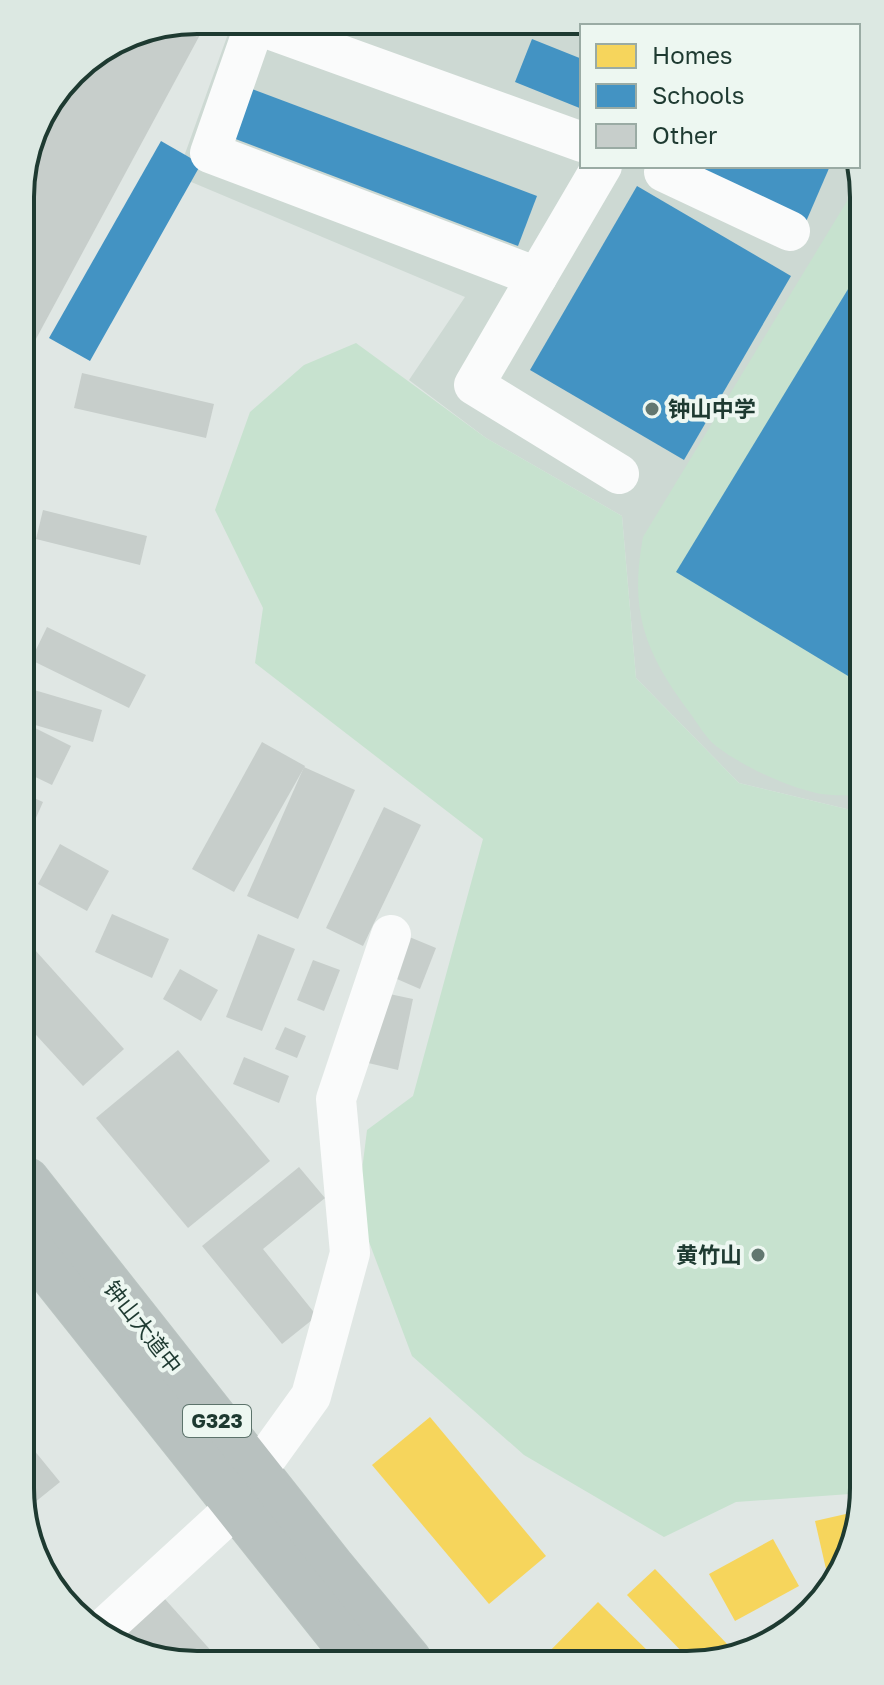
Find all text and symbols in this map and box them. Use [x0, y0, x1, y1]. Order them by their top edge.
legend [580, 24, 860, 168]
text: Homes [652, 40, 733, 69]
text: Schools [652, 80, 744, 109]
text: Other [652, 120, 717, 149]
place label: 钟山中学 [668, 395, 756, 422]
marker: 钟山中学 [643, 400, 661, 418]
place label: 黄竹山 [676, 1241, 742, 1268]
marker: 黄竹山 [749, 1246, 767, 1264]
street label: 钟山大道中 [99, 1275, 188, 1378]
road number: G323 [183, 1405, 251, 1437]

